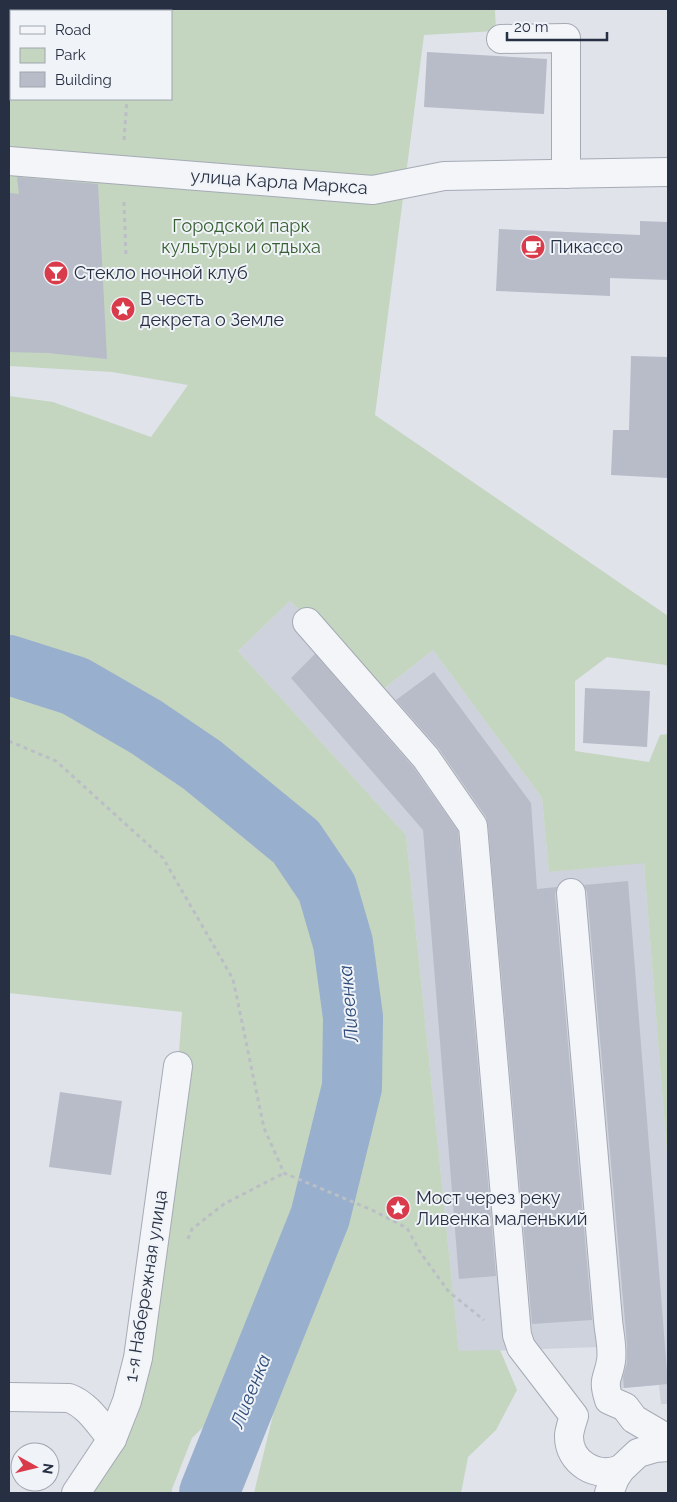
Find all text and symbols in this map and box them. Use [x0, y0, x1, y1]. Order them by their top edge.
legend [10, 10, 172, 100]
scale bar [507, 10, 607, 42]
text: 20 m [514, 18, 549, 36]
text: Road [55, 21, 91, 39]
text: Park [55, 46, 86, 64]
text: Building [55, 71, 112, 89]
street label: улица Карла Маркса [190, 165, 368, 198]
park label: Городской парк культуры и отдыха [161, 215, 321, 257]
cafe icon: Пикассо [520, 234, 546, 260]
place label: Пикассо [550, 236, 623, 257]
bar icon: Стекло ночной клуб [43, 260, 69, 286]
place label: Стекло ночной клуб [74, 262, 248, 283]
place label: В честь декрета о Земле [140, 288, 285, 330]
place icon: В честь декрета о Земле [110, 296, 136, 322]
water label: Ливенка [334, 964, 362, 1045]
place label: Мост через реку Ливенка маленький [416, 1187, 587, 1229]
street label: 1-я Набережная улица [120, 1188, 171, 1383]
place icon: Мост через реку Ливенка маленький [385, 1195, 411, 1221]
water label: Ливенка [225, 1351, 275, 1432]
north arrow [10, 1442, 60, 1492]
text: N [39, 1462, 57, 1475]

